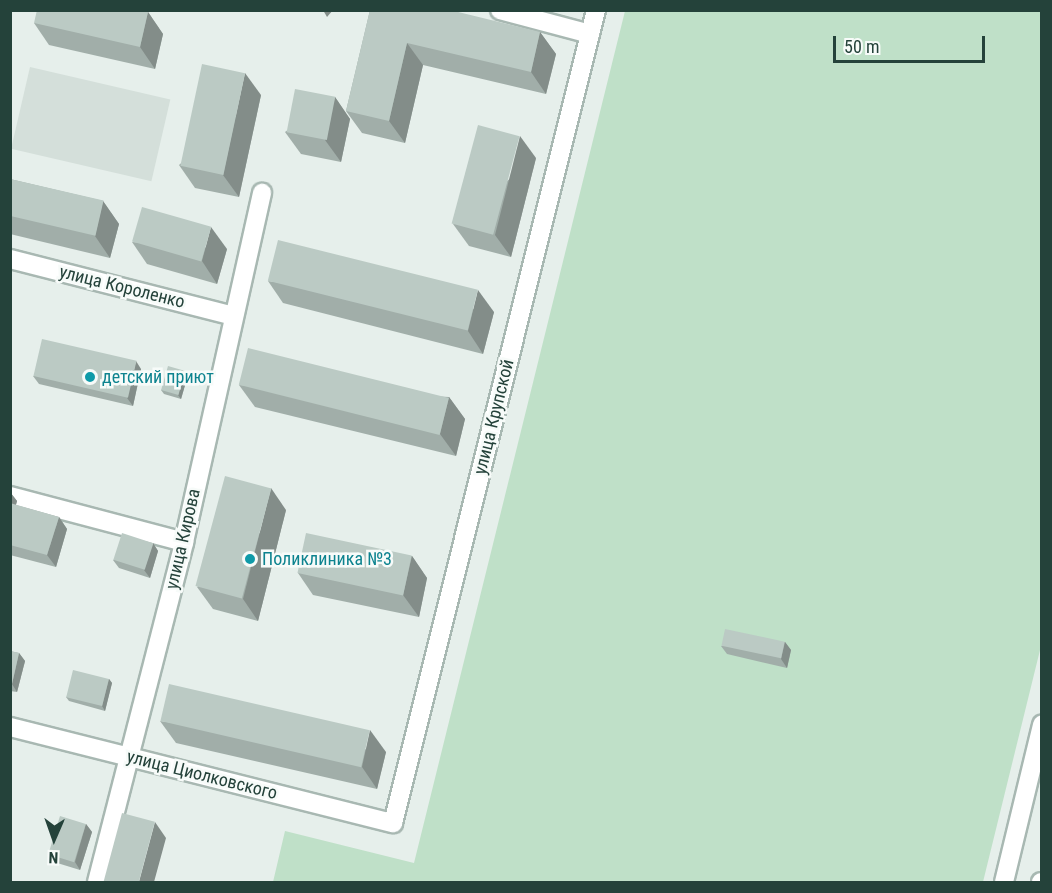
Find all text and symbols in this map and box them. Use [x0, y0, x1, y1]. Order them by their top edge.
scale bar [836, 24, 988, 62]
text: 50 m [844, 36, 879, 57]
street label: улица Короленко [57, 261, 187, 313]
street label: улица Крупской [469, 357, 519, 477]
place label: детский приют [102, 366, 214, 388]
marker: детский приют [83, 370, 97, 384]
street label: улица Кирова [161, 487, 205, 591]
place label: Поликлиника №3 [262, 548, 392, 570]
marker: Поликлиника №3 [243, 552, 257, 566]
street label: улица Циолковского [124, 746, 280, 804]
north arrow [24, 809, 84, 869]
text: N [48, 848, 59, 867]

